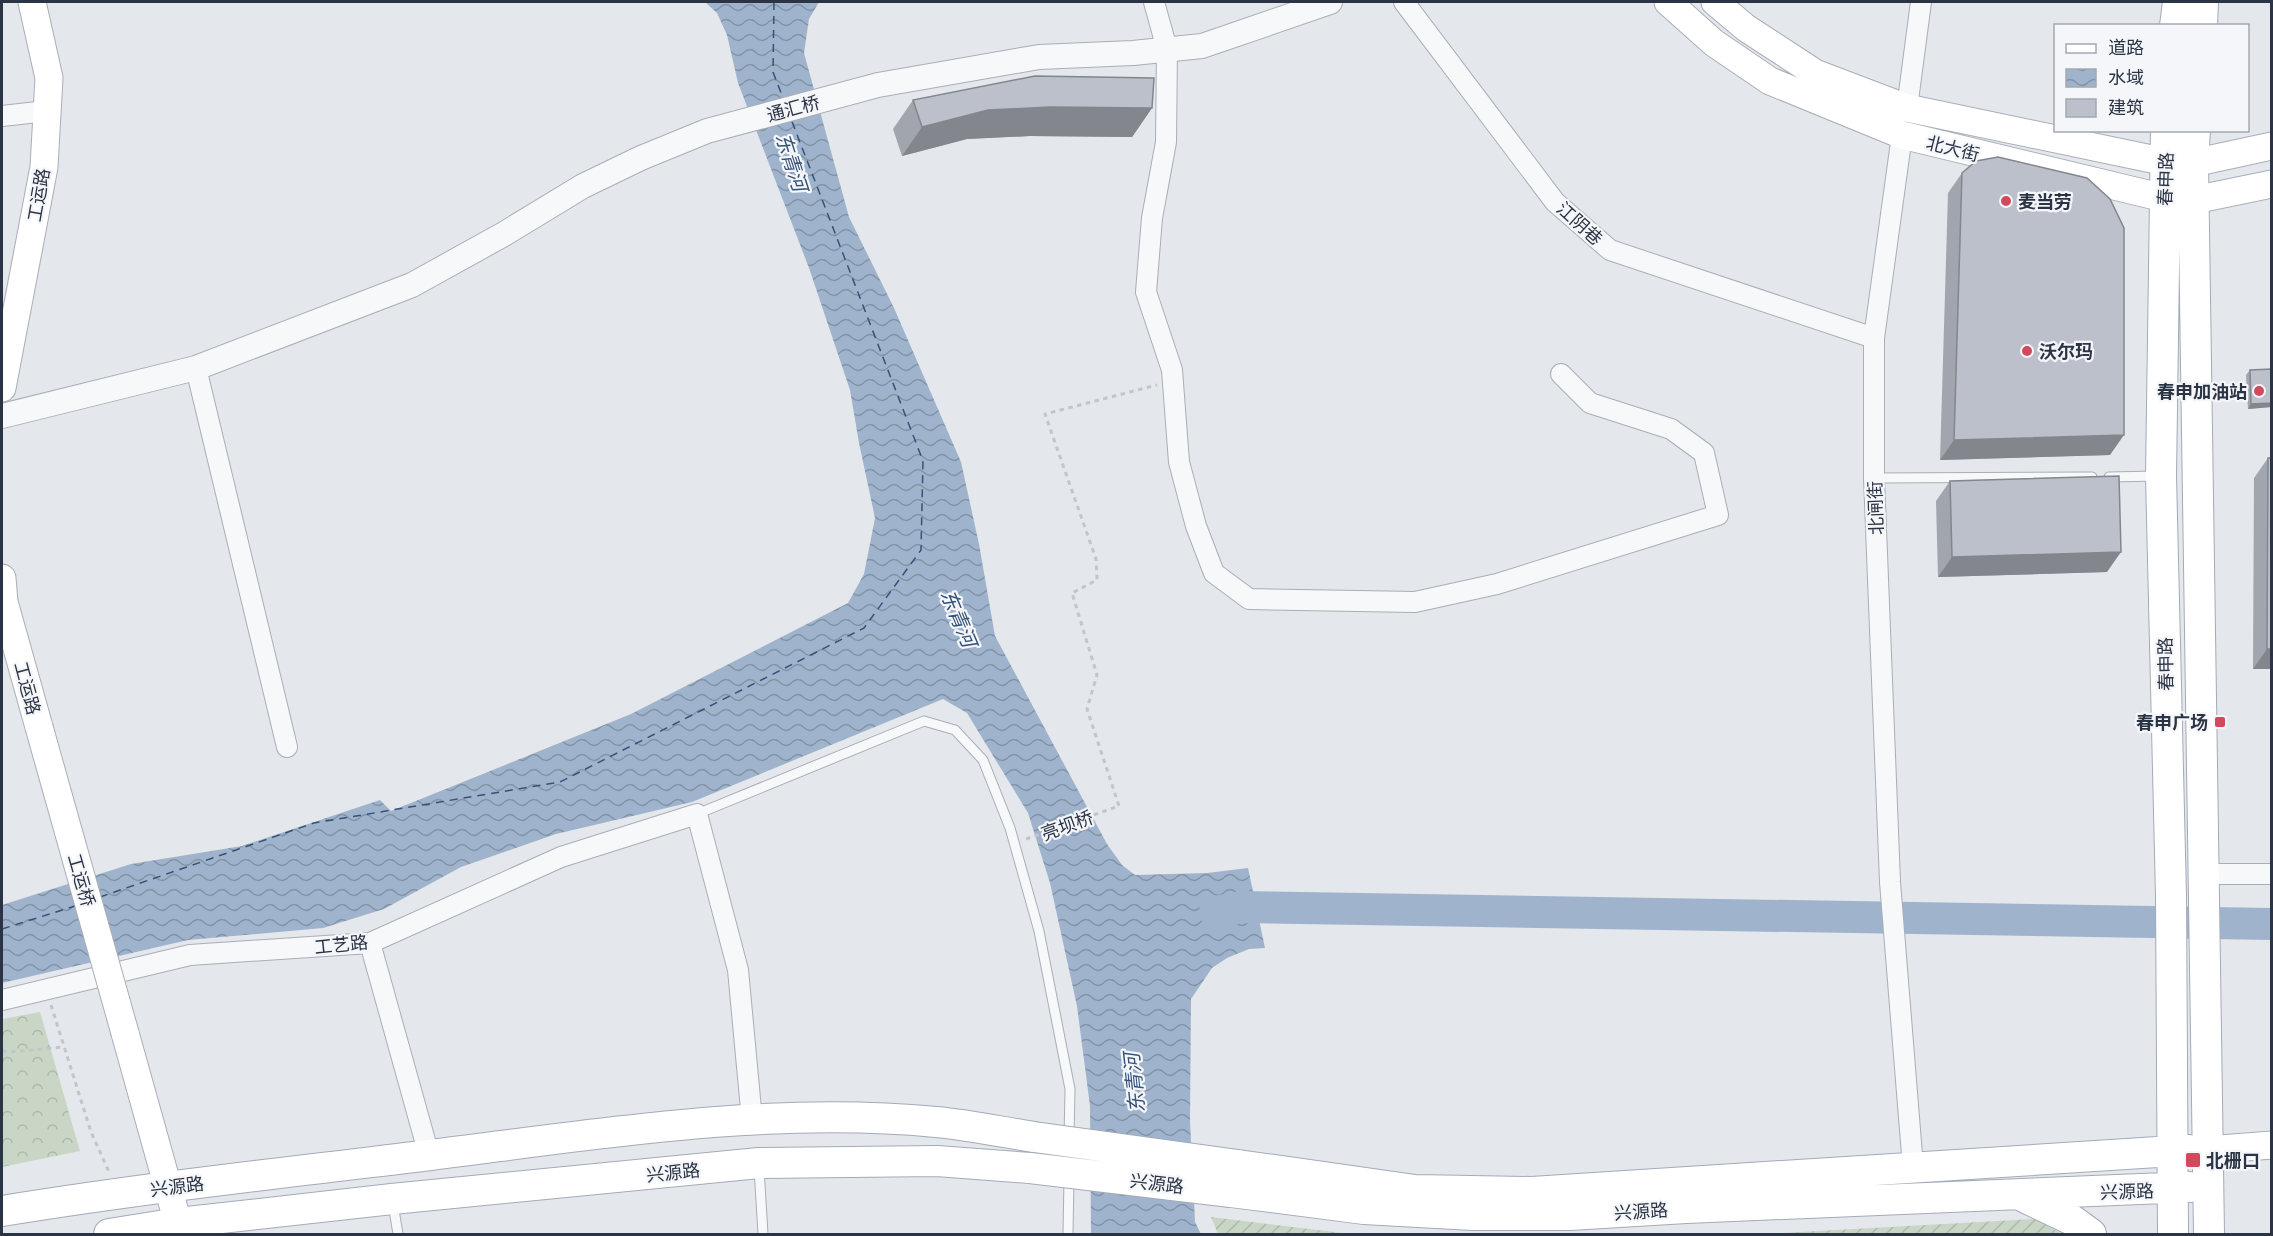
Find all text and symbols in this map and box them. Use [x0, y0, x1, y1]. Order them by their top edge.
legend [2054, 24, 2249, 132]
text: 道路 [2108, 35, 2144, 59]
text: 水域 [2108, 65, 2144, 89]
street label: 通汇桥 [764, 89, 822, 127]
text: 建筑 [2108, 95, 2144, 119]
water label: 东青河 [770, 129, 815, 199]
street label: 北大街 [1924, 130, 1982, 166]
street label: 春申路 [2152, 152, 2178, 206]
street label: 工运路 [21, 166, 55, 224]
place label: 麦当劳 [2018, 189, 2072, 213]
marker: 麦当劳 [1999, 194, 2013, 208]
street label: 江阴巷 [1552, 196, 1608, 250]
place label: 沃尔玛 [2039, 339, 2093, 363]
marker: 沃尔玛 [2020, 344, 2034, 358]
place label: 春申加油站 [2157, 379, 2247, 403]
marker: 春申加油站 [2252, 384, 2266, 398]
street label: 北闸街 [1862, 481, 1888, 535]
water label: 东青河 [935, 585, 985, 655]
street label: 春申路 [2153, 637, 2177, 691]
street label: 工运路 [9, 659, 47, 717]
place label: 春申广场 [2136, 710, 2208, 734]
marker: 春申广场 [2213, 715, 2227, 729]
street label: 亮坝桥 [1038, 804, 1096, 846]
street label: 工运桥 [63, 851, 101, 909]
street label: 工艺路 [313, 929, 369, 959]
water label: 东青河 [1117, 1048, 1151, 1114]
place label: 北栅口 [2206, 1148, 2260, 1172]
marker: 北栅口 [2184, 1151, 2202, 1169]
street label: 兴源路 [645, 1157, 701, 1187]
street label: 兴源路 [1129, 1168, 1185, 1198]
street label: 兴源路 [149, 1171, 205, 1201]
street label: 兴源路 [2100, 1178, 2154, 1204]
street label: 兴源路 [1613, 1197, 1669, 1225]

